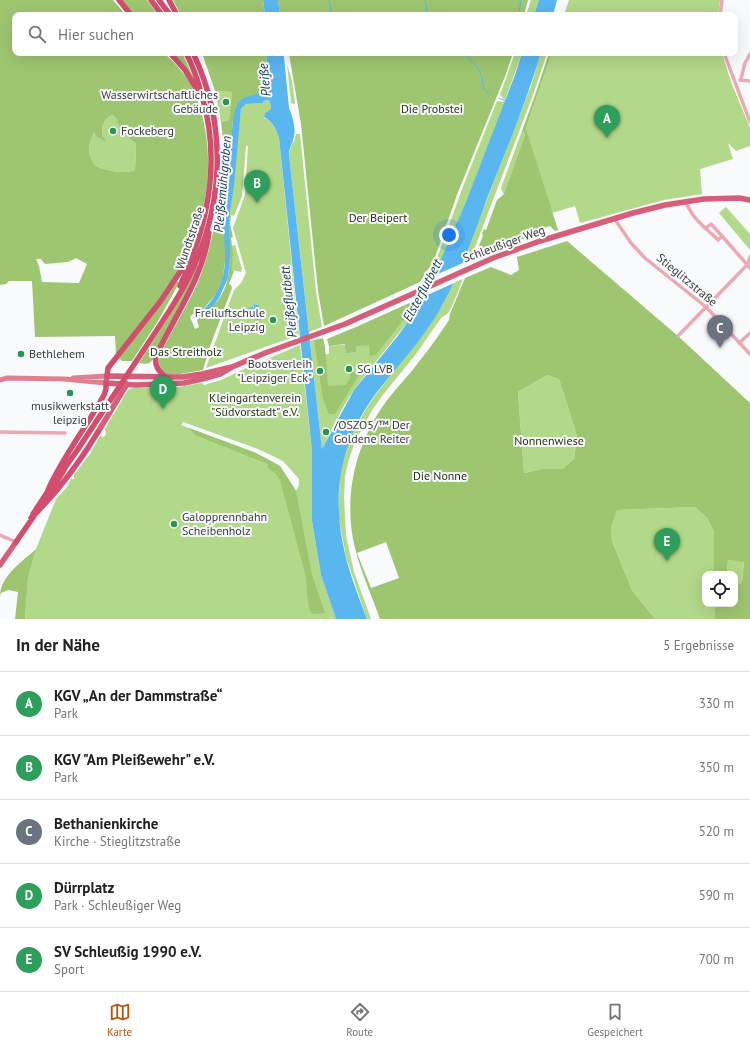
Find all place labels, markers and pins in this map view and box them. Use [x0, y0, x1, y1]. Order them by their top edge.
place label: Wasserwirtschaftliches Gebäude [101, 87, 218, 116]
marker: Wasserwirtschaftliches Gebäude [221, 97, 231, 107]
pin: A [594, 105, 620, 138]
place label: Fockeberg [121, 123, 174, 138]
marker: Fockeberg [108, 126, 118, 136]
pin: B [244, 170, 270, 203]
place label: Freiluftschule Leipzig [195, 305, 265, 334]
marker: Freiluftschule Leipzig [268, 315, 278, 325]
pin: C [707, 315, 733, 348]
place label: Bethlehem [29, 346, 85, 361]
marker: Bethlehem [16, 349, 26, 359]
place label: Bootsverleih "Leipziger Eck" [237, 356, 312, 385]
place label: SG LVB [357, 361, 393, 376]
marker: SG LVB [344, 364, 354, 374]
marker: Bootsverleih "Leipziger Eck" [315, 366, 325, 376]
pin: D [150, 376, 176, 409]
marker: musikwerkstatt leipzig [65, 388, 75, 398]
place label: musikwerkstatt leipzig [31, 398, 109, 427]
place label: /OSZO5/™ Der Goldene Reiter [333, 417, 410, 446]
marker: /OSZO5/™ Der Goldene Reiter [321, 427, 331, 437]
place label: Galopprennbahn Scheibenholz [182, 509, 267, 538]
marker: Galopprennbahn Scheibenholz [169, 519, 179, 529]
pin: E [654, 528, 680, 561]

